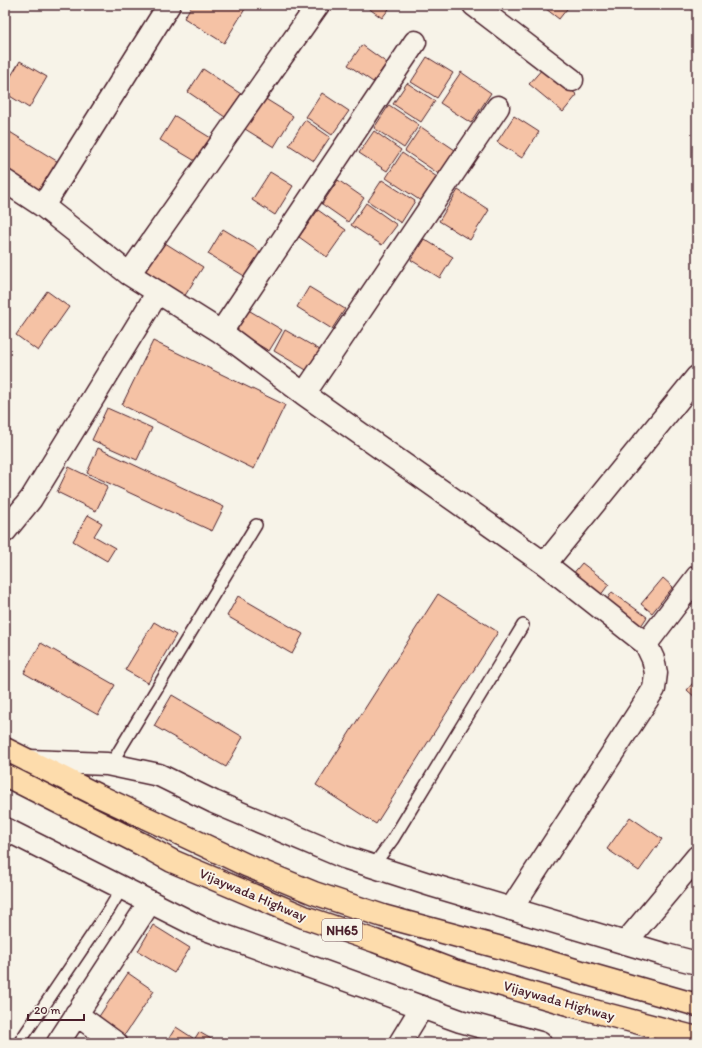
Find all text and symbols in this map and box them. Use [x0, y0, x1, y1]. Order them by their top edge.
street label: Vijaywada Highway [197, 865, 310, 925]
road number: NH65 [322, 919, 362, 941]
street label: Vijaywada Highway [501, 977, 617, 1025]
scale bar [28, 996, 84, 1022]
text: 20 m [34, 1003, 61, 1017]

